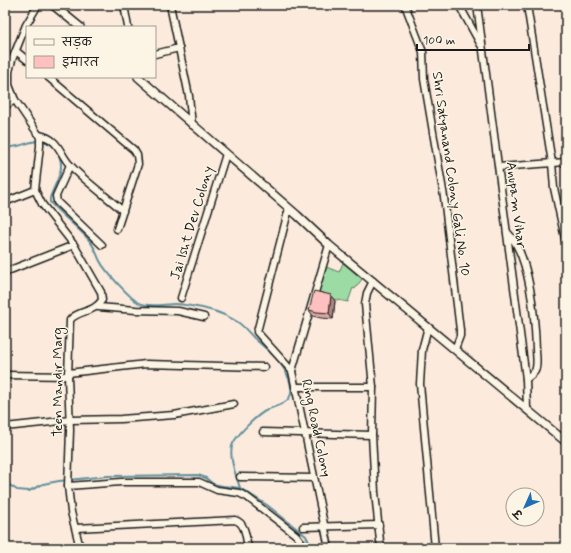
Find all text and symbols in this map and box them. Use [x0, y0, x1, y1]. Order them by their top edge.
legend [26, 26, 156, 78]
scale bar [417, 26, 529, 52]
text: 100 m [423, 33, 455, 49]
text: सड़क [61, 35, 93, 51]
text: इमारत [62, 55, 100, 71]
street label: Shri Satyanand Colony Gali No. 10 [428, 71, 474, 277]
street label: Anupam Vihar [502, 161, 530, 250]
street label: Jai Isht Dev Colony [166, 164, 218, 282]
street label: Teen Mandir Marg [49, 327, 68, 437]
street label: Ring Road Colony [296, 377, 335, 479]
north arrow [505, 487, 545, 527]
text: उ [510, 505, 527, 522]

